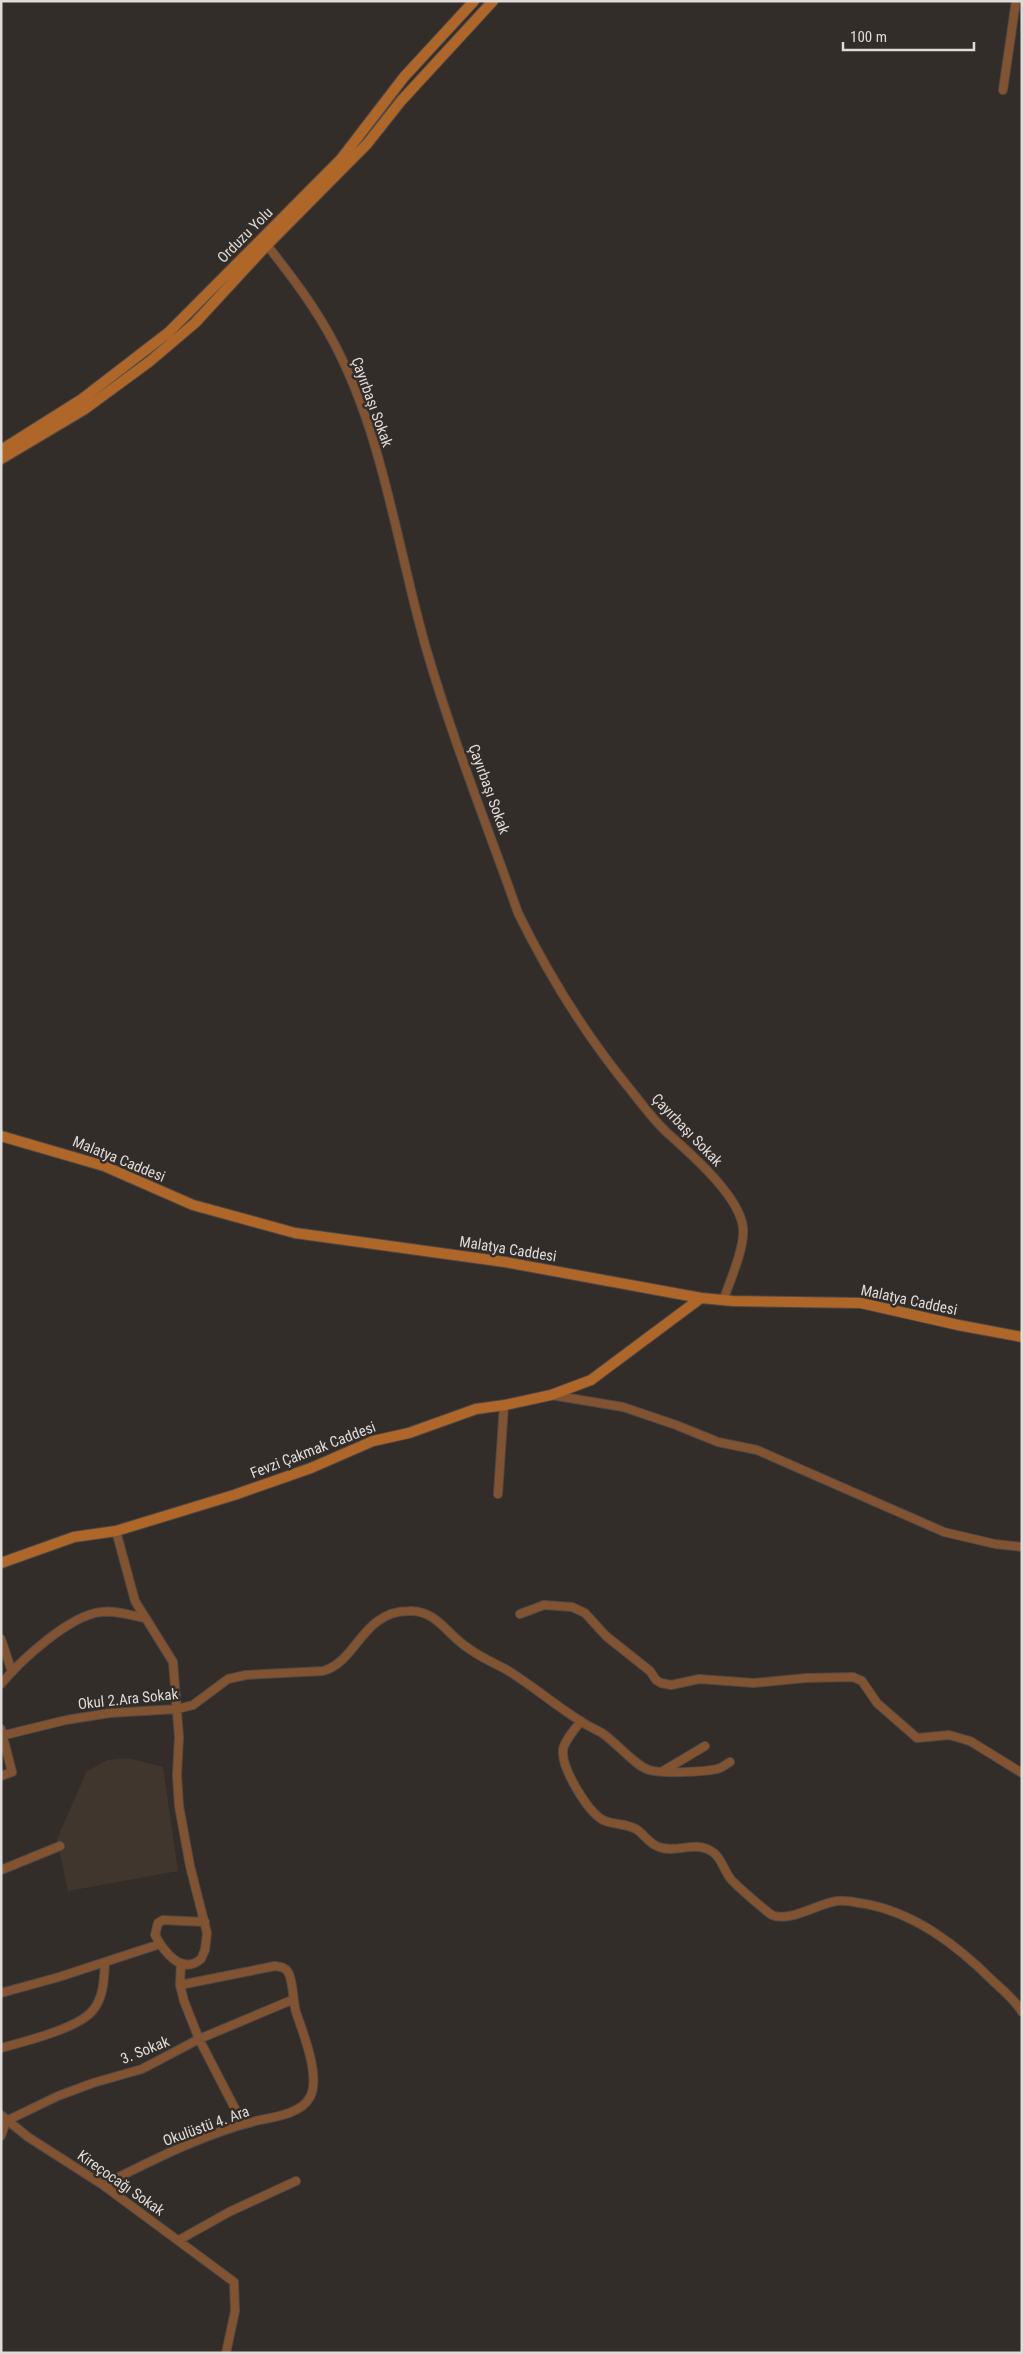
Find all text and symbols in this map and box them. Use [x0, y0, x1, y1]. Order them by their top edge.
scale bar [843, 20, 974, 52]
text: 100 m [850, 28, 887, 46]
street label: Orduzu Yolu [214, 204, 276, 266]
street label: Çayırbaşı Sokak [347, 355, 397, 450]
street label: Çayırbaşı Sokak [464, 742, 514, 837]
street label: Çayırbaşı Sokak [648, 1090, 726, 1170]
street label: Malatya Caddesi [70, 1132, 168, 1186]
street label: Malatya Caddesi [458, 1232, 558, 1266]
street label: Malatya Caddesi [859, 1281, 959, 1319]
street label: Fevzi Çakmak Caddesi [248, 1418, 378, 1482]
street label: Okul 2.Ara Sokak [77, 1685, 179, 1713]
street label: 3. Sokak [118, 2032, 172, 2068]
street label: Okulüstü 4. Ara [160, 2102, 252, 2150]
street label: Kireçocağı Sokak [74, 2146, 168, 2220]

